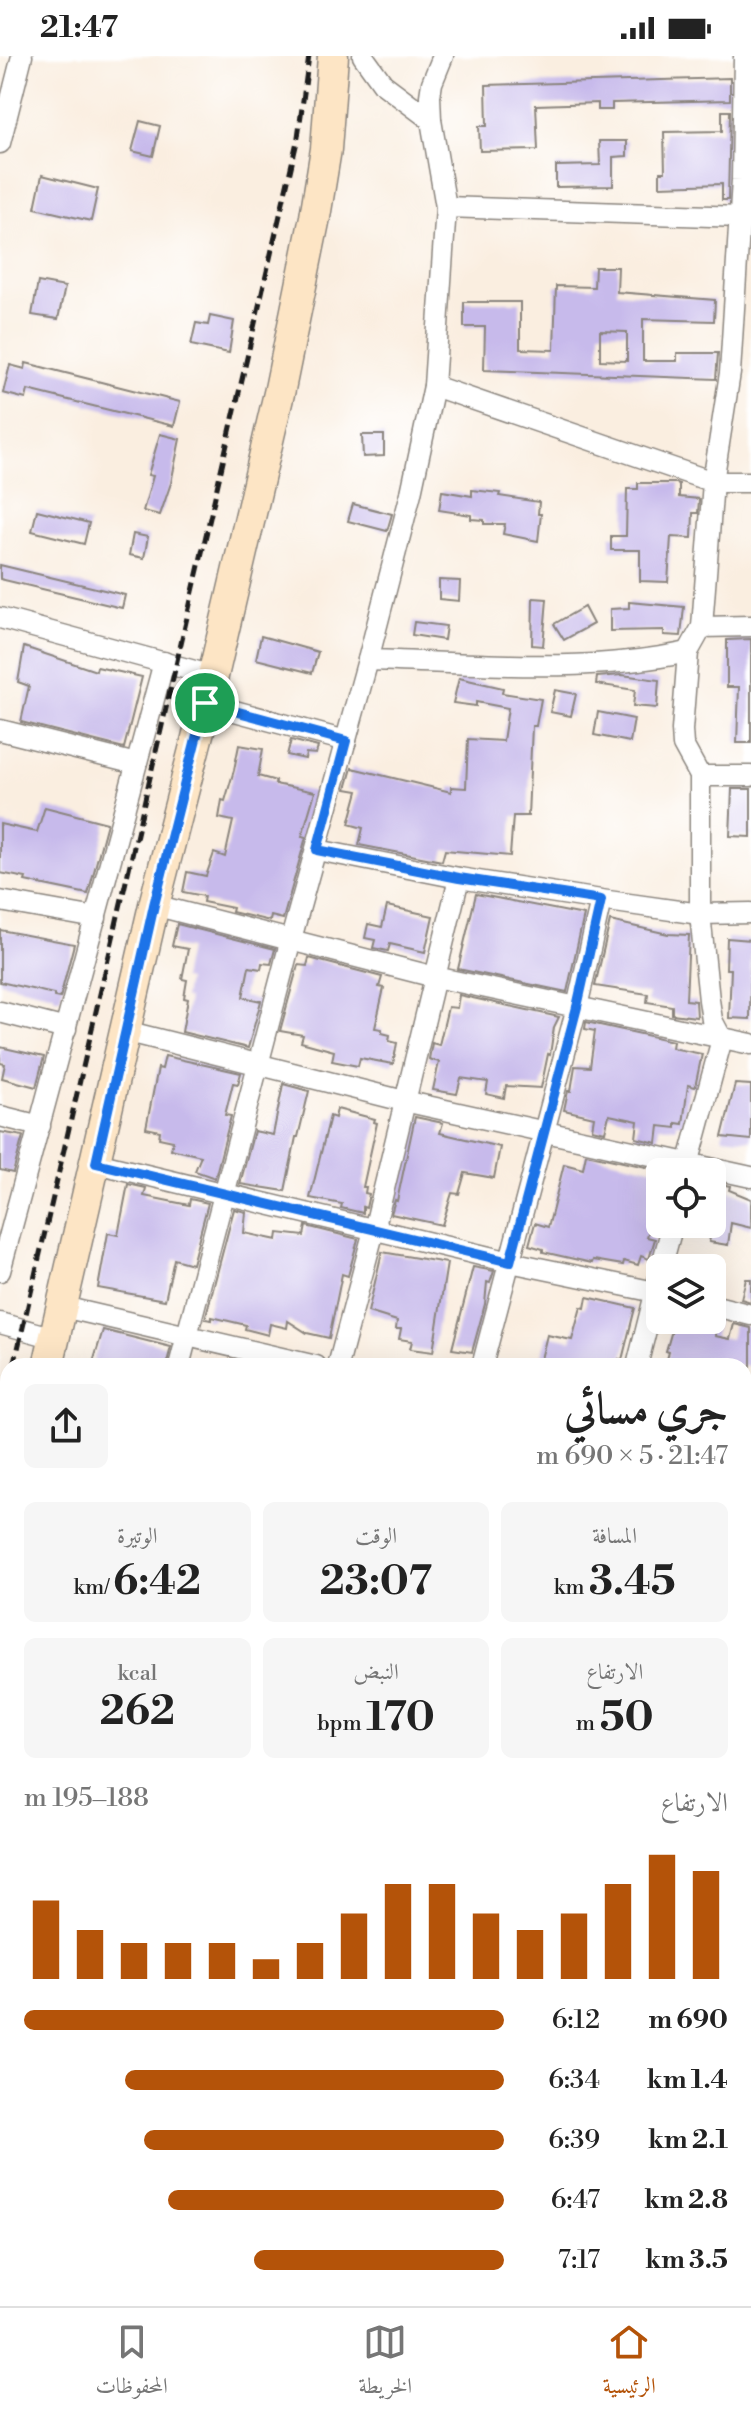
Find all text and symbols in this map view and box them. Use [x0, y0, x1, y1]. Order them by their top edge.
text: 21:47 [40, 9, 118, 47]
pin [171, 669, 239, 737]
icon: arrive [183, 681, 227, 725]
map controls [646, 1158, 726, 1334]
button: locate [646, 1158, 726, 1238]
button: layers [646, 1254, 726, 1334]
text: جري مسائي [564, 1382, 728, 1437]
button: share [24, 1384, 108, 1468]
text: 21:47 · 5 × 690 m [536, 1440, 728, 1472]
text: الوتيرة [117, 1523, 158, 1550]
text: الوقت [355, 1523, 397, 1550]
text: المسافة [592, 1523, 637, 1550]
text: 6:42 [113, 1557, 201, 1607]
text: 23:07 [320, 1557, 432, 1607]
text: 3.45 [589, 1557, 676, 1607]
text: /km [74, 1574, 113, 1601]
text: km [554, 1574, 589, 1601]
text: النبض [353, 1659, 399, 1686]
text: الارتفاع [586, 1659, 643, 1686]
text: kcal [117, 1660, 157, 1687]
text: 262 [100, 1687, 175, 1737]
text: 170 [366, 1693, 435, 1743]
text: 50 [600, 1693, 654, 1743]
text: bpm [317, 1710, 366, 1737]
text: m [576, 1710, 600, 1737]
text: 188–195 m [24, 1782, 149, 1814]
text: الارتفاع [661, 1787, 728, 1819]
text: 6:12 [552, 2004, 600, 2036]
text: 690 m [648, 2004, 728, 2036]
text: 6:34 [548, 2064, 600, 2096]
text: 1.4 km [647, 2064, 728, 2096]
text: 6:39 [548, 2124, 600, 2156]
text: 2.1 km [648, 2124, 728, 2156]
text: 6:47 [551, 2184, 600, 2216]
text: 2.8 km [644, 2184, 728, 2216]
text: 7:17 [558, 2244, 600, 2276]
text: 3.5 km [645, 2244, 728, 2276]
tab: المحفوظات [95, 2320, 168, 2407]
tab: الخريطة [359, 2320, 412, 2407]
tab: الرئيسية [603, 2320, 656, 2407]

